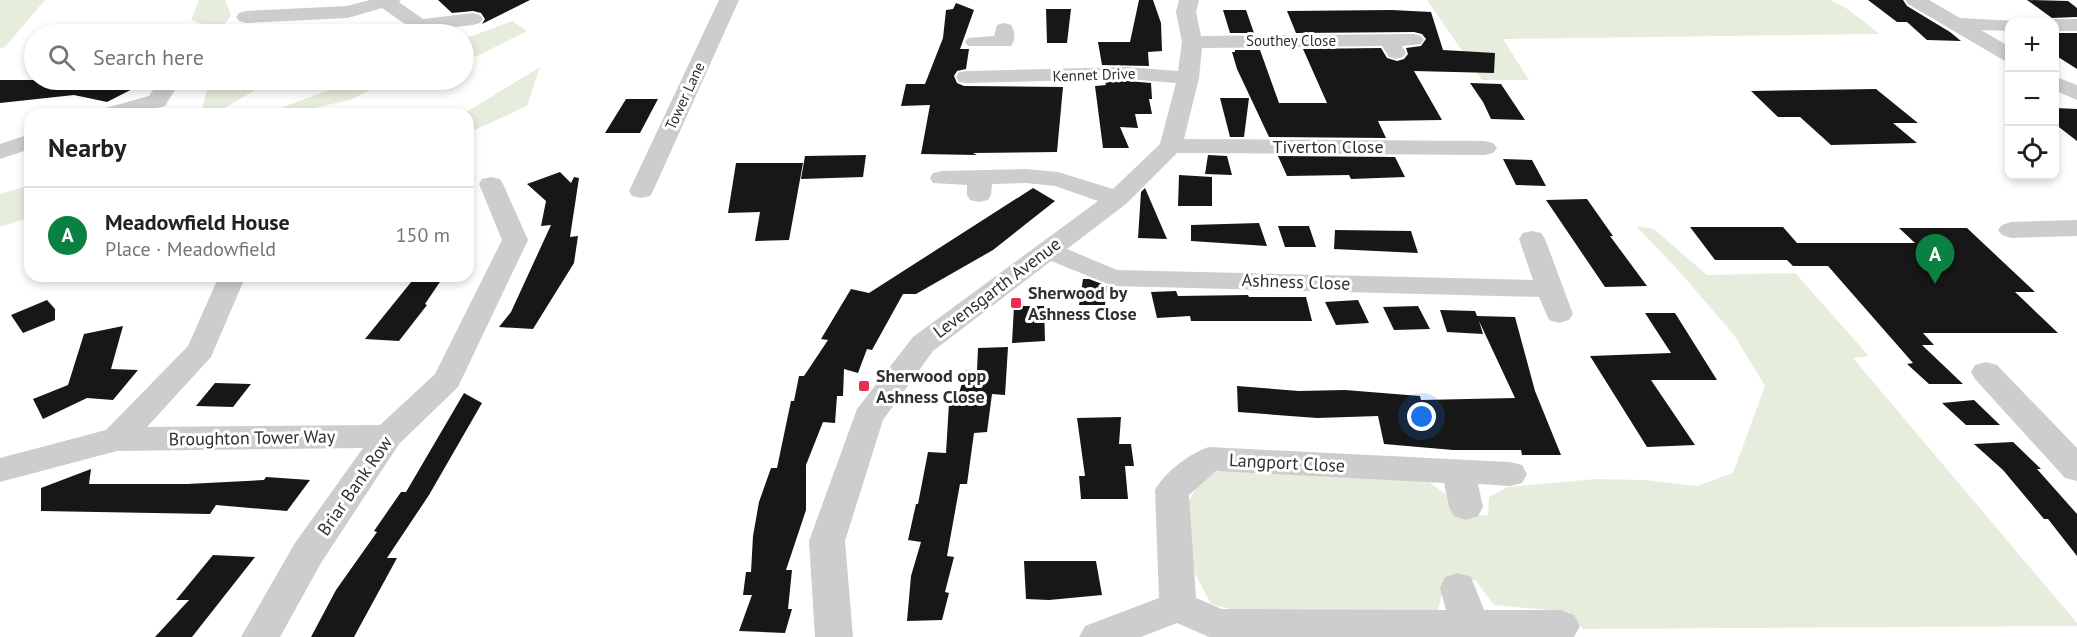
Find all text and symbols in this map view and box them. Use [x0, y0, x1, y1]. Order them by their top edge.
map controls [2005, 18, 2059, 180]
button: + [2005, 18, 2059, 72]
search box [24, 24, 474, 90]
street label: Southey Close [1246, 31, 1336, 50]
icon: search [45, 41, 78, 74]
text: Search here [93, 43, 204, 71]
street label: Tower Lane [661, 59, 708, 133]
street label: Kennet Drive [1052, 64, 1136, 85]
button: − [2005, 72, 2059, 126]
button: locate [2005, 126, 2059, 180]
text: Nearby [48, 131, 126, 164]
street label: Tiverton Close [1272, 135, 1384, 158]
text: Meadowfield House [105, 208, 290, 236]
text: A [61, 222, 74, 248]
text: 150 m [396, 222, 450, 248]
street label: Levensgarth Avenue [928, 232, 1065, 343]
pin: A [1916, 234, 1954, 284]
text: Place · Meadowfield [105, 236, 276, 262]
street label: Ashness Close [1241, 268, 1351, 295]
place label: Sherwood by Ashness Close [1028, 281, 1137, 325]
marker: Sherwood by Ashness Close [1009, 296, 1023, 310]
place label: Sherwood opp Ashness Close [876, 364, 987, 408]
marker: Sherwood opp Ashness Close [857, 379, 871, 393]
your location [1407, 402, 1436, 431]
street label: Broughton Tower Way [169, 425, 336, 450]
street label: Briar Bank Row [312, 431, 398, 540]
street label: Langport Close [1228, 448, 1346, 477]

